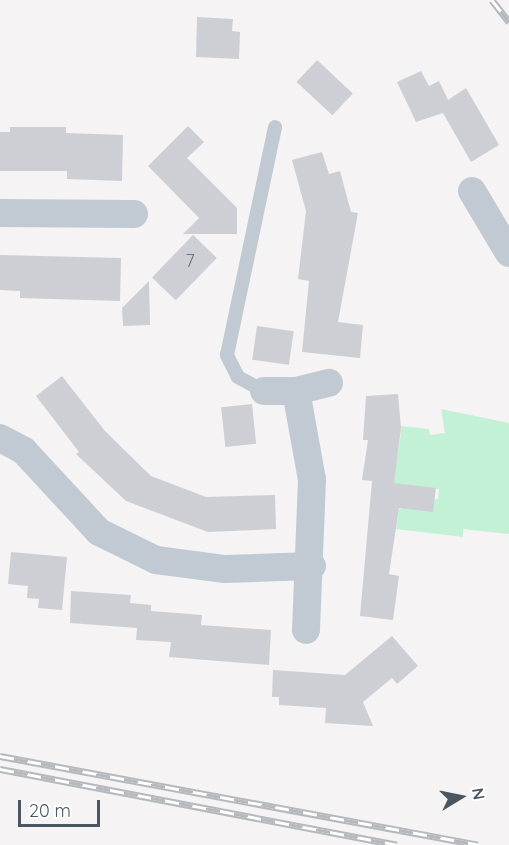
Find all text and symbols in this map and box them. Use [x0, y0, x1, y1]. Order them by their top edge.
house number: 7 [185, 250, 195, 272]
north arrow [431, 767, 491, 827]
text: N [468, 786, 490, 801]
scale bar [21, 788, 104, 826]
text: 20 m [29, 799, 71, 822]

